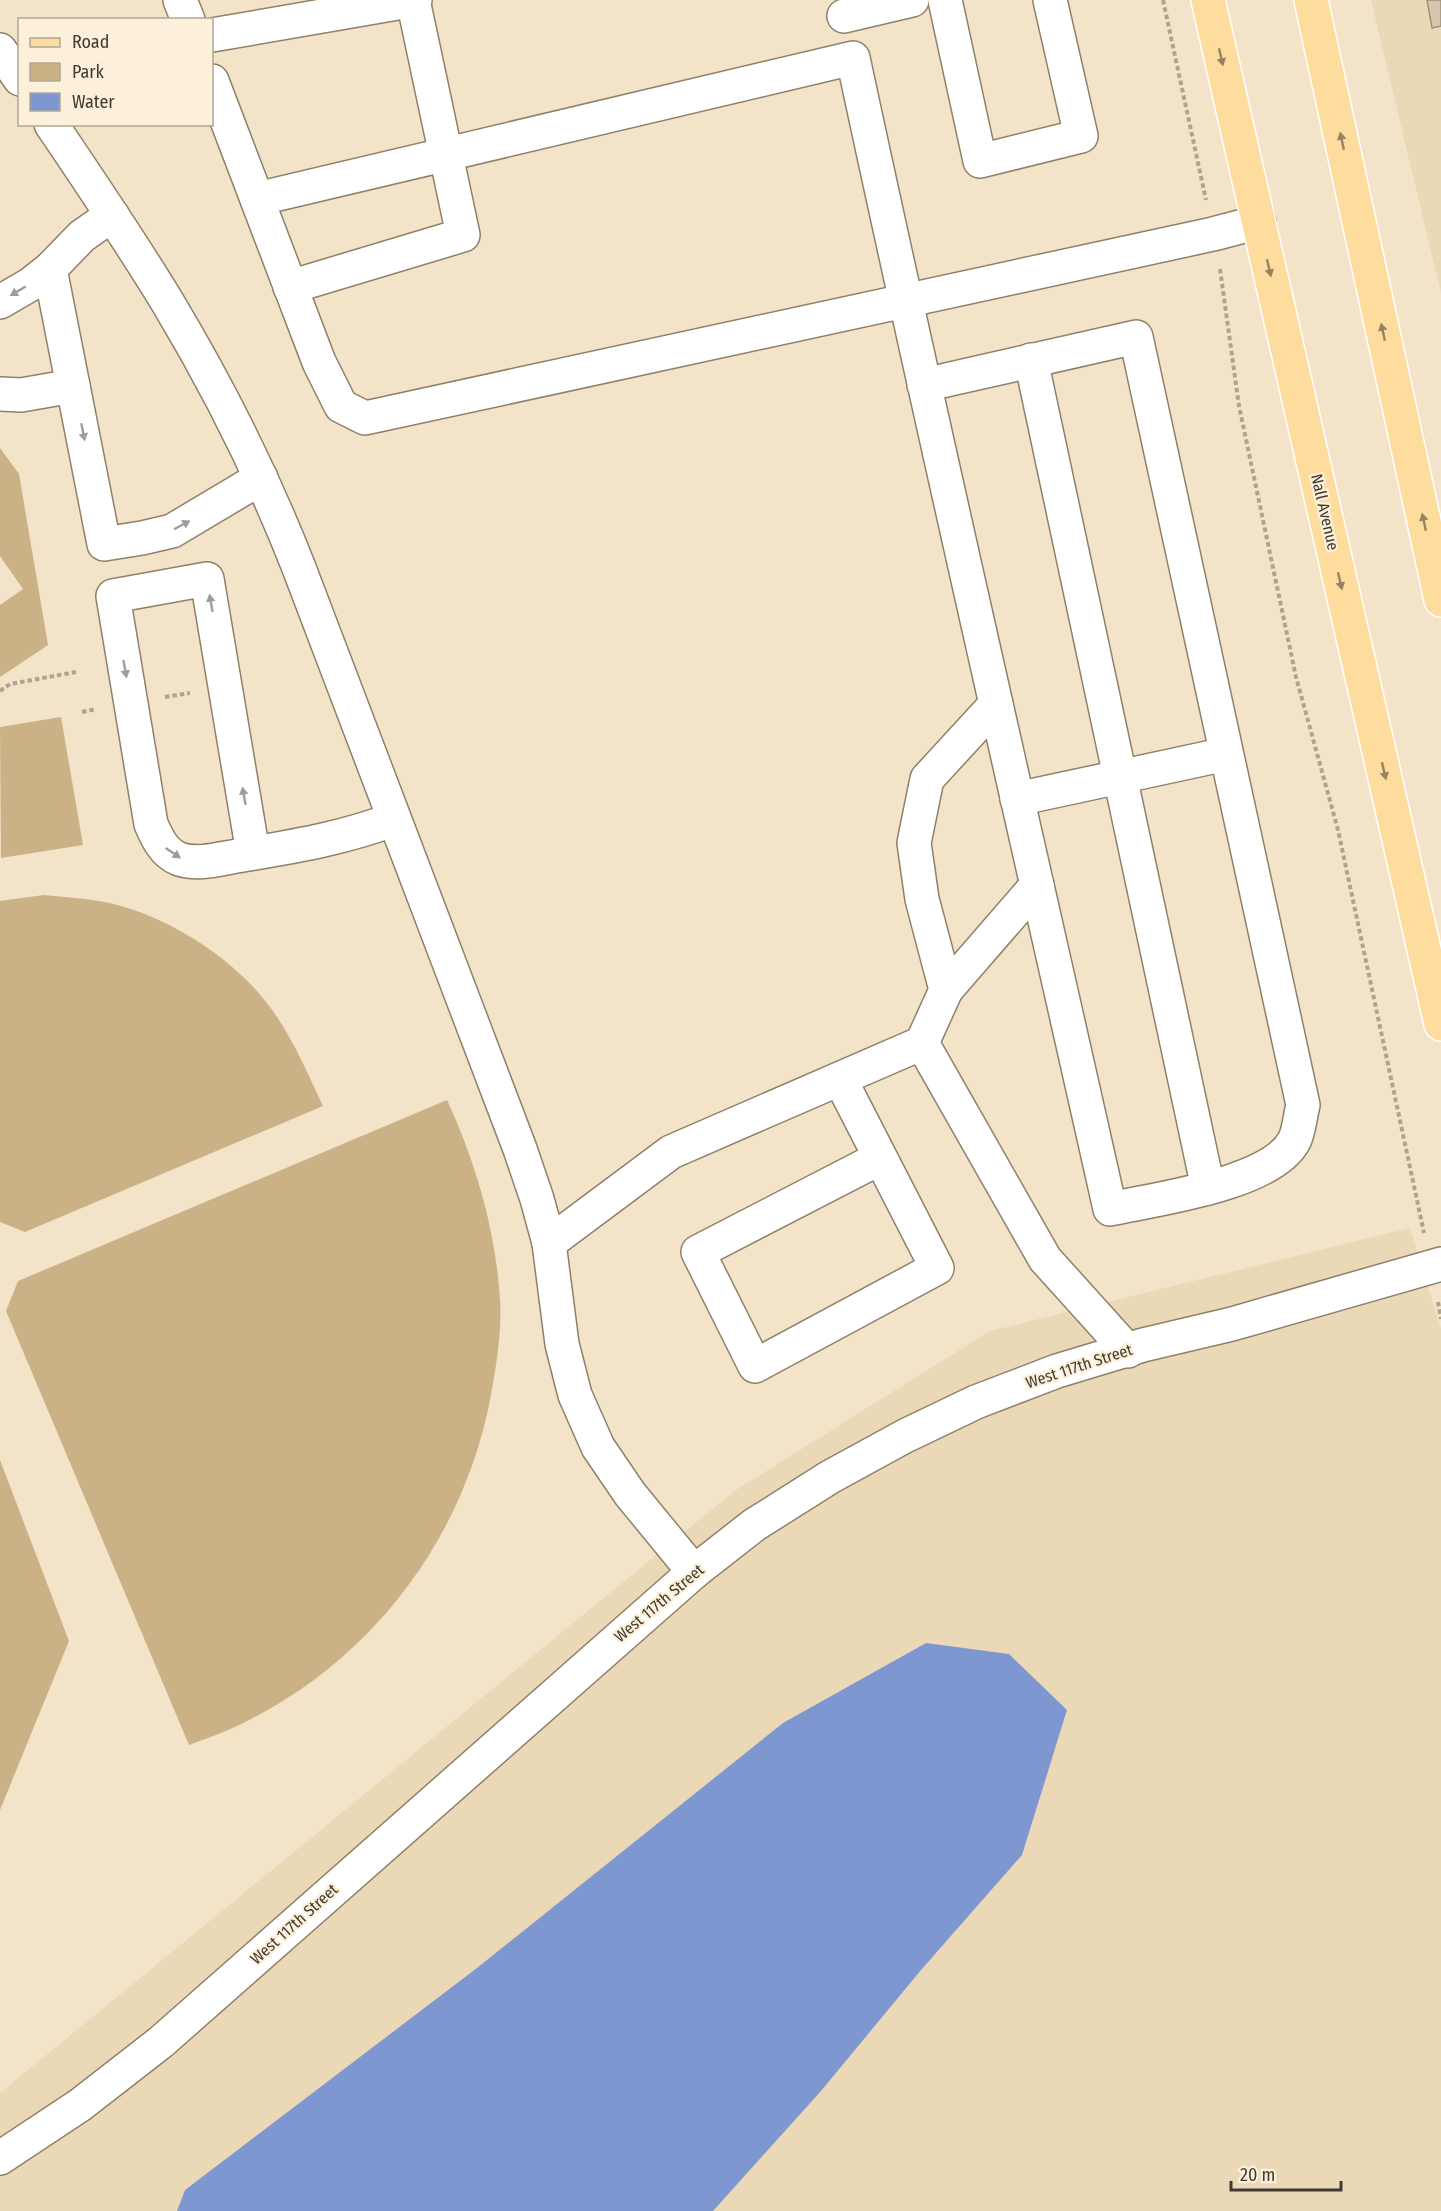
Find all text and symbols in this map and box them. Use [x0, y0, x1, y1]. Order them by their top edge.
legend [18, 18, 213, 126]
text: Road [72, 31, 109, 53]
one-way arrow [1217, 48, 1227, 66]
text: Park [72, 61, 105, 83]
text: Water [72, 91, 115, 113]
one-way arrow [1336, 132, 1346, 150]
one-way arrow [1265, 258, 1274, 277]
one-way arrow [9, 286, 26, 296]
one-way arrow [1377, 322, 1387, 341]
one-way arrow [79, 423, 88, 442]
street label: Nall Avenue [1307, 472, 1343, 552]
one-way arrow [1419, 512, 1428, 531]
one-way arrow [174, 520, 191, 530]
one-way arrow [1336, 571, 1346, 590]
one-way arrow [206, 594, 215, 613]
one-way arrow [121, 660, 130, 679]
one-way arrow [1379, 762, 1389, 780]
one-way arrow [239, 786, 248, 805]
one-way arrow [165, 848, 181, 859]
street label: West 117th Street [1023, 1340, 1135, 1392]
street label: West 117th Street [610, 1560, 708, 1646]
street label: West 117th Street [246, 1879, 342, 1968]
scale bar [1231, 2154, 1340, 2192]
text: 20 m [1240, 2164, 1275, 2186]

